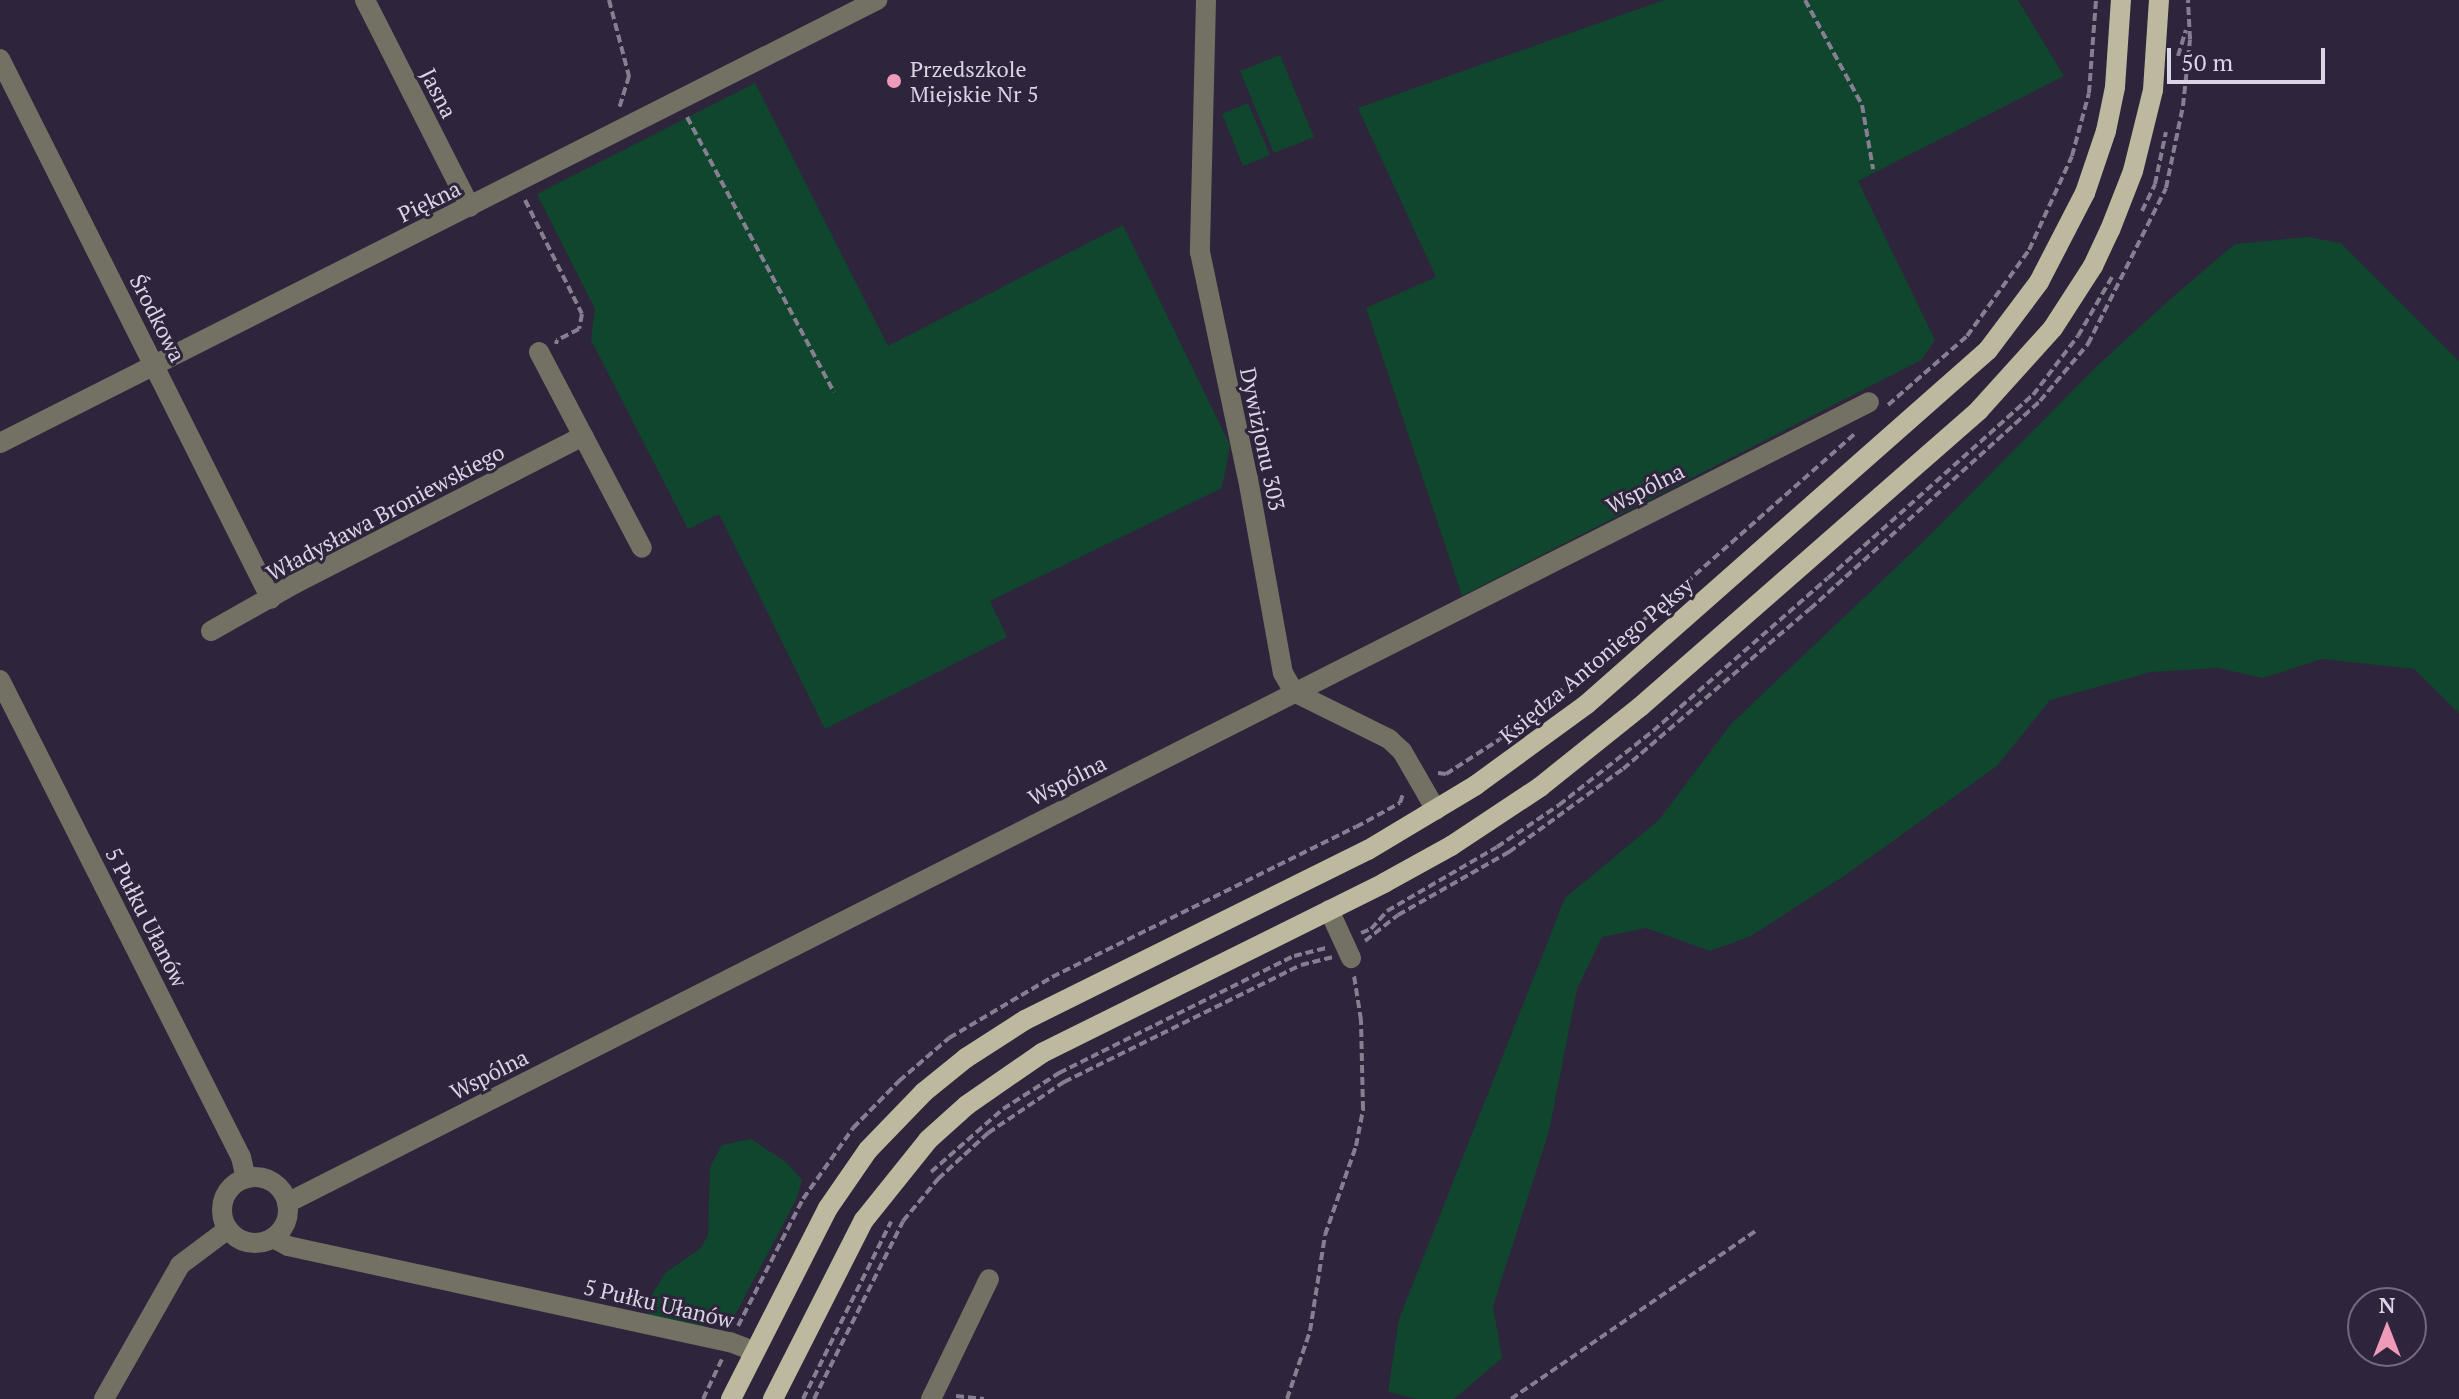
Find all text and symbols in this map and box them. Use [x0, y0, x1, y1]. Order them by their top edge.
scale bar [2171, 32, 2329, 82]
text: 50 m [2181, 46, 2233, 78]
place label: Przedszkole Miejskie Nr 5 [910, 55, 1039, 106]
street label: Jasna [415, 64, 463, 122]
marker: Przedszkole Miejskie Nr 5 [885, 72, 903, 90]
street label: Piękna [393, 175, 465, 227]
street label: Środkowa [125, 270, 191, 366]
street label: Dywizjonu 303 [1235, 365, 1291, 513]
street label: Władysława Broniewskiego [262, 438, 508, 586]
street label: Wspólna [1602, 457, 1688, 519]
street label: Księdza Antoniego Pęksy [1494, 571, 1698, 749]
street label: Wspólna [1024, 749, 1110, 811]
street label: 5 Pułku Ułanów [100, 843, 194, 991]
street label: Wspólna [446, 1043, 532, 1105]
street label: 5 Pułku Ułanów [581, 1273, 737, 1333]
north arrow [2347, 1287, 2427, 1367]
text: N [2379, 1290, 2395, 1319]

